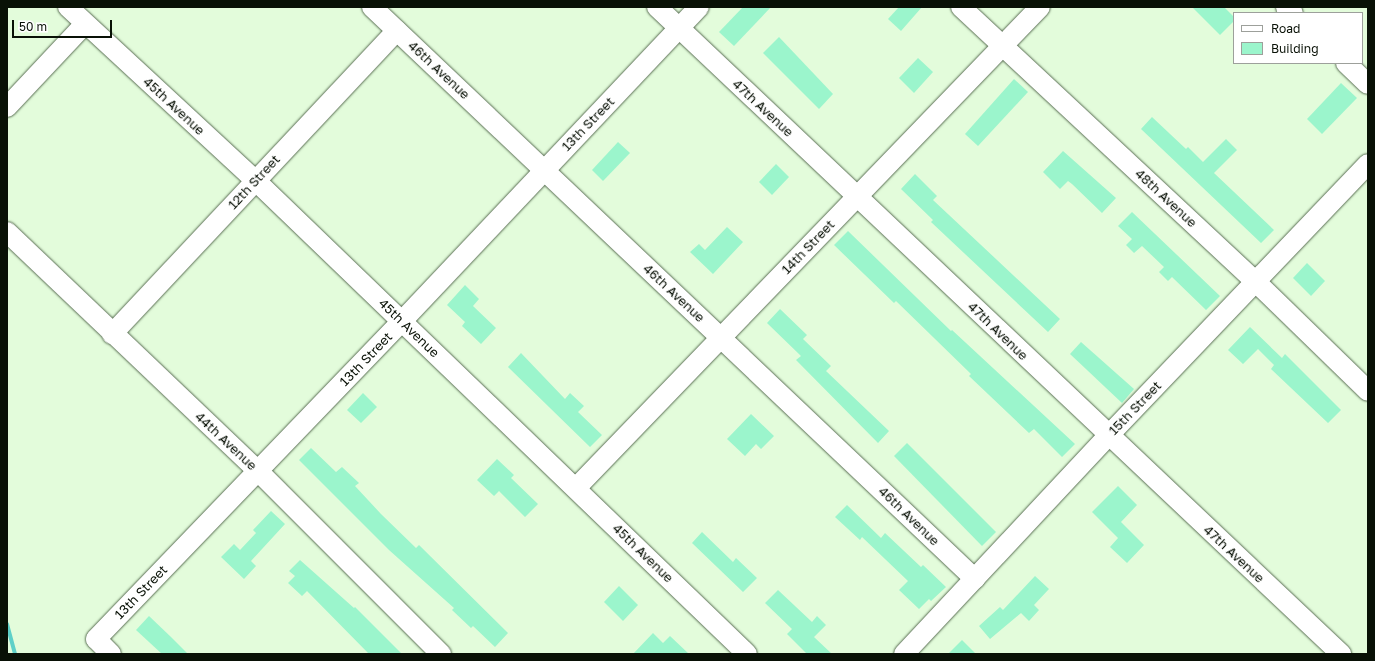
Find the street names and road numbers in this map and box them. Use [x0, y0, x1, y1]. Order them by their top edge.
street label: 46th Avenue [405, 38, 473, 102]
street label: 45th Avenue [140, 74, 208, 138]
street label: 47th Avenue [729, 76, 797, 140]
street label: 13th Street [558, 94, 618, 154]
street label: 12th Street [225, 152, 283, 212]
street label: 48th Avenue [1132, 166, 1200, 230]
street label: 14th Street [778, 217, 838, 277]
street label: 46th Avenue [640, 261, 708, 325]
street label: 45th Avenue [376, 295, 442, 361]
street label: 47th Avenue [965, 299, 1031, 363]
street label: 13th Street [336, 329, 396, 389]
street label: 15th Street [1106, 378, 1164, 438]
street label: 44th Avenue [192, 409, 260, 473]
street label: 46th Avenue [875, 483, 943, 549]
street label: 45th Avenue [610, 520, 676, 586]
street label: 47th Avenue [1200, 522, 1268, 586]
street label: 13th Street [111, 562, 171, 622]

